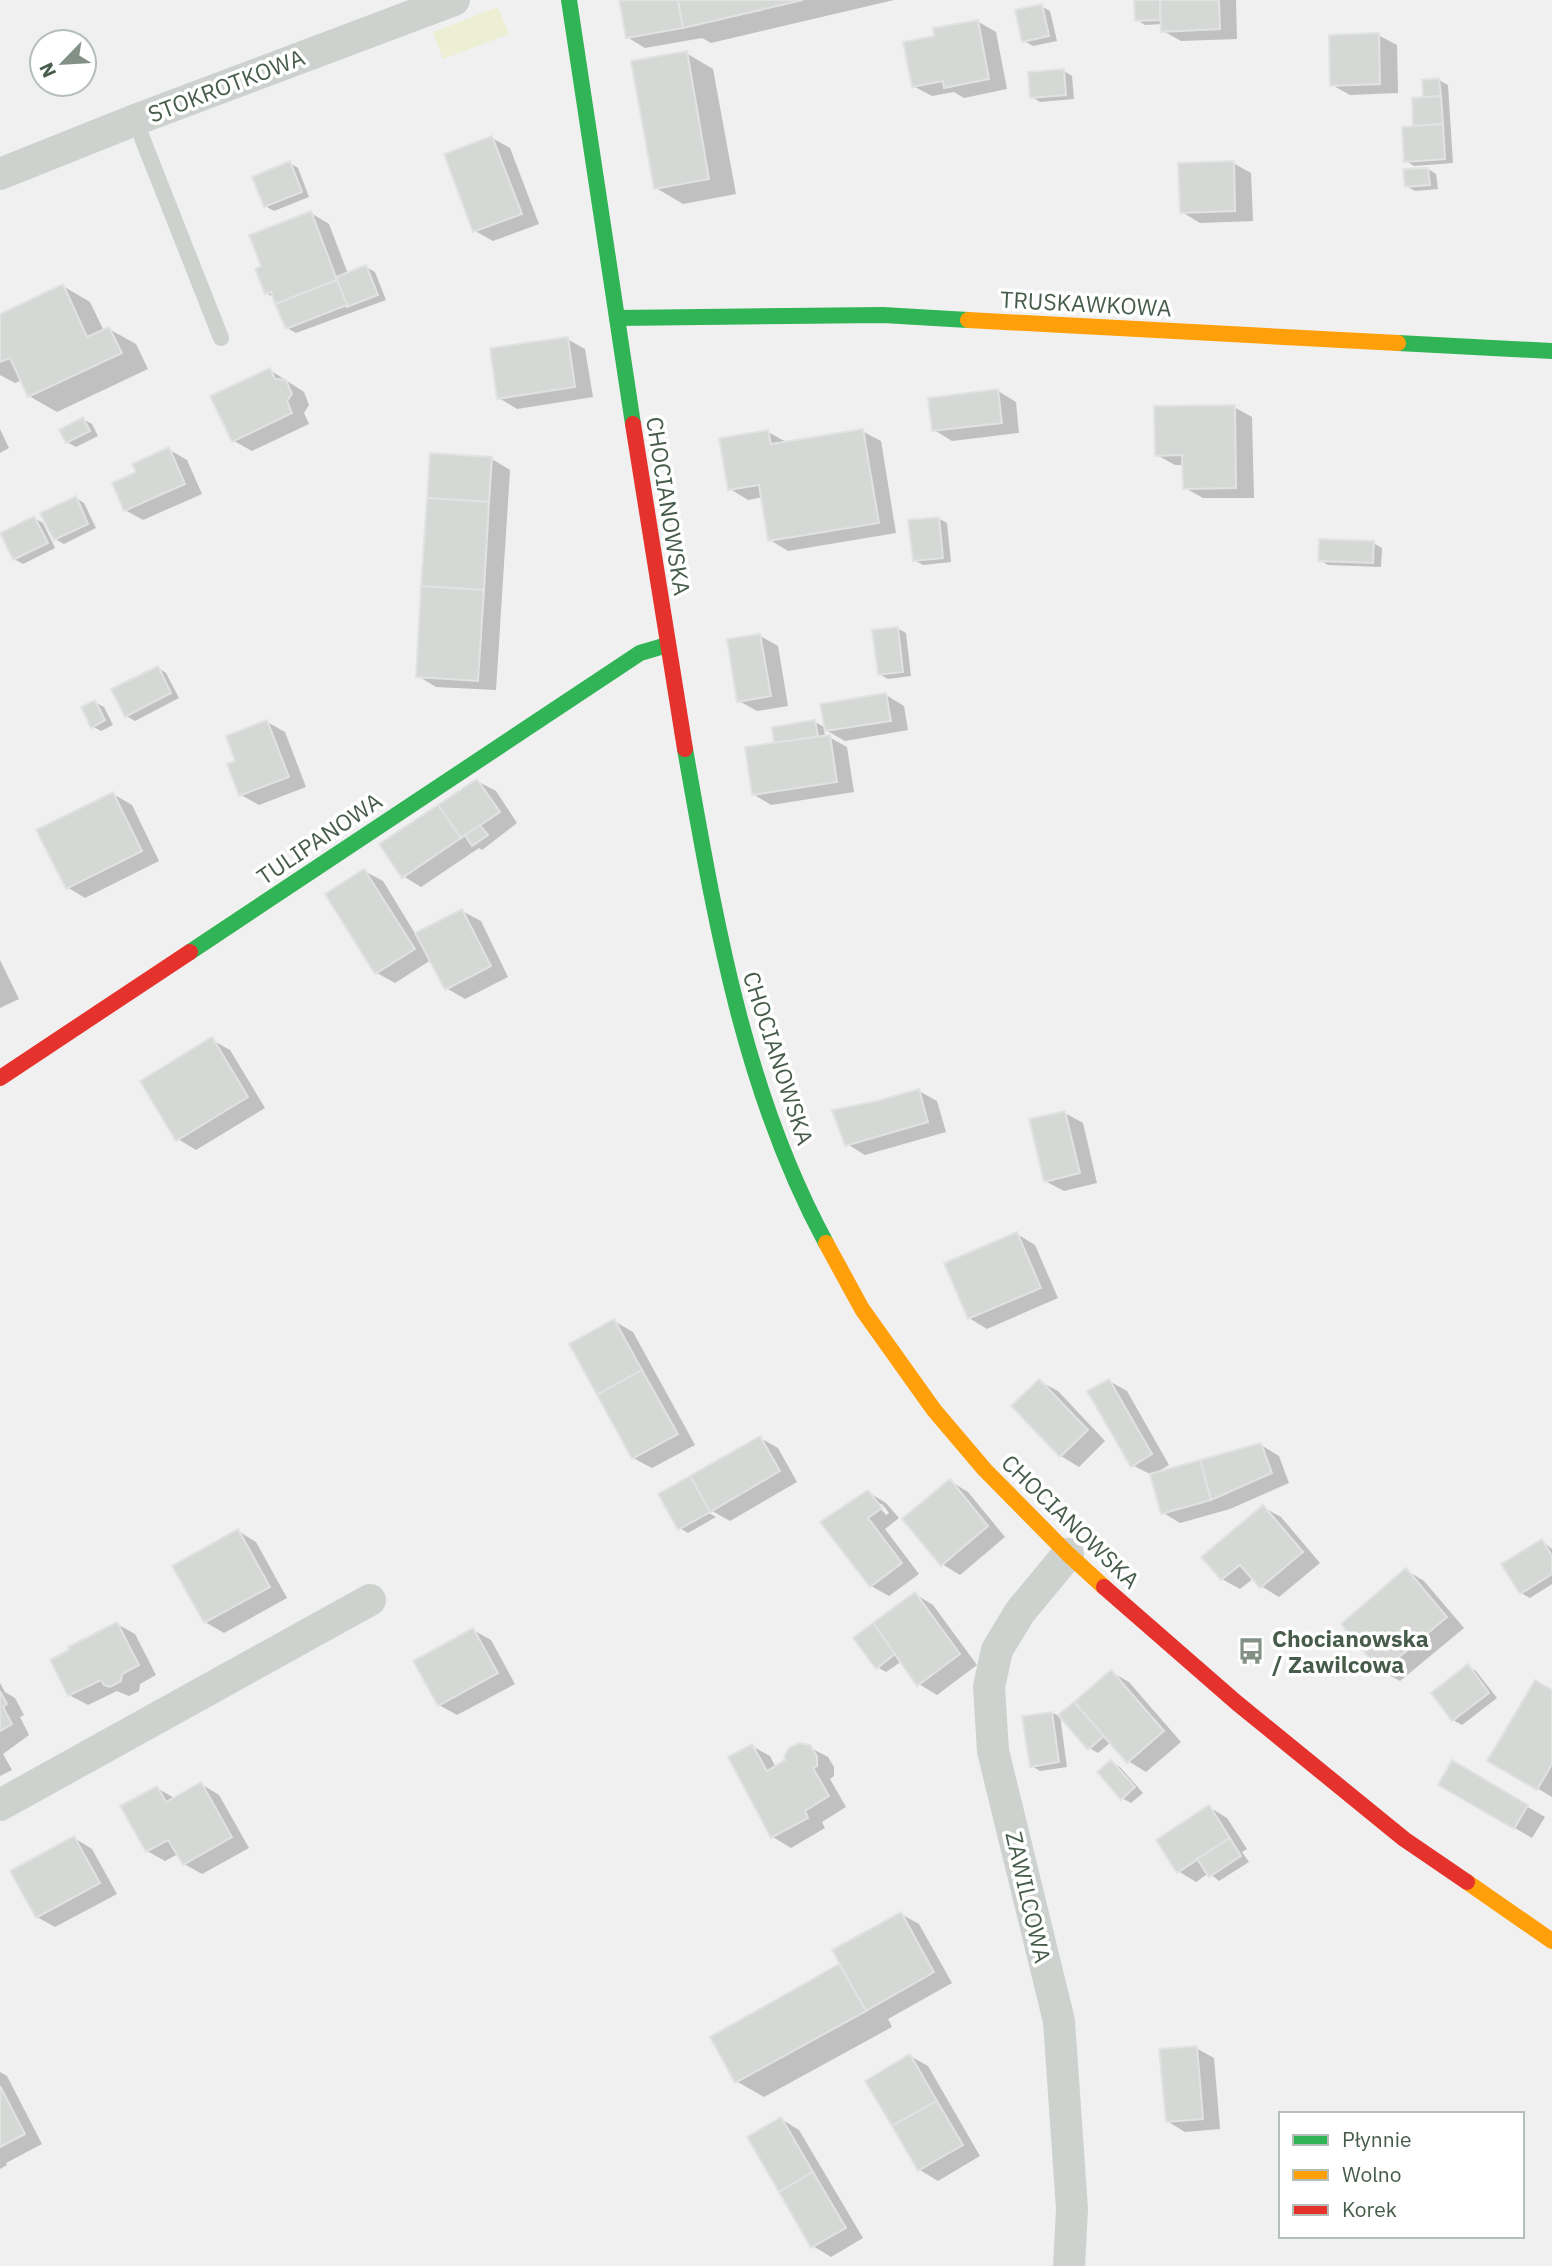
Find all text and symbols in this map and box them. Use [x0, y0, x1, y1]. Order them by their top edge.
north arrow [28, 28, 98, 98]
street label: STOKROTKOWA [143, 41, 309, 129]
text: N [34, 59, 61, 81]
street label: TRUSKAWKOWA [999, 284, 1173, 322]
street label: CHOCIANOWSKA [640, 414, 698, 598]
street label: TULIPANOWA [251, 785, 388, 891]
street label: CHOCIANOWSKA [737, 967, 821, 1149]
street label: CHOCIANOWSKA [996, 1447, 1147, 1595]
place label: Chocianowska / Zawilcowa [1272, 1623, 1429, 1679]
bus stop icon: Chocianowska / Zawilcowa [1236, 1636, 1266, 1666]
street label: ZAWILCOWA [999, 1828, 1059, 1966]
legend [1279, 2112, 1524, 2238]
text: Płynnie [1342, 2125, 1411, 2153]
text: Wolno [1342, 2160, 1402, 2188]
text: Korek [1342, 2195, 1397, 2223]

